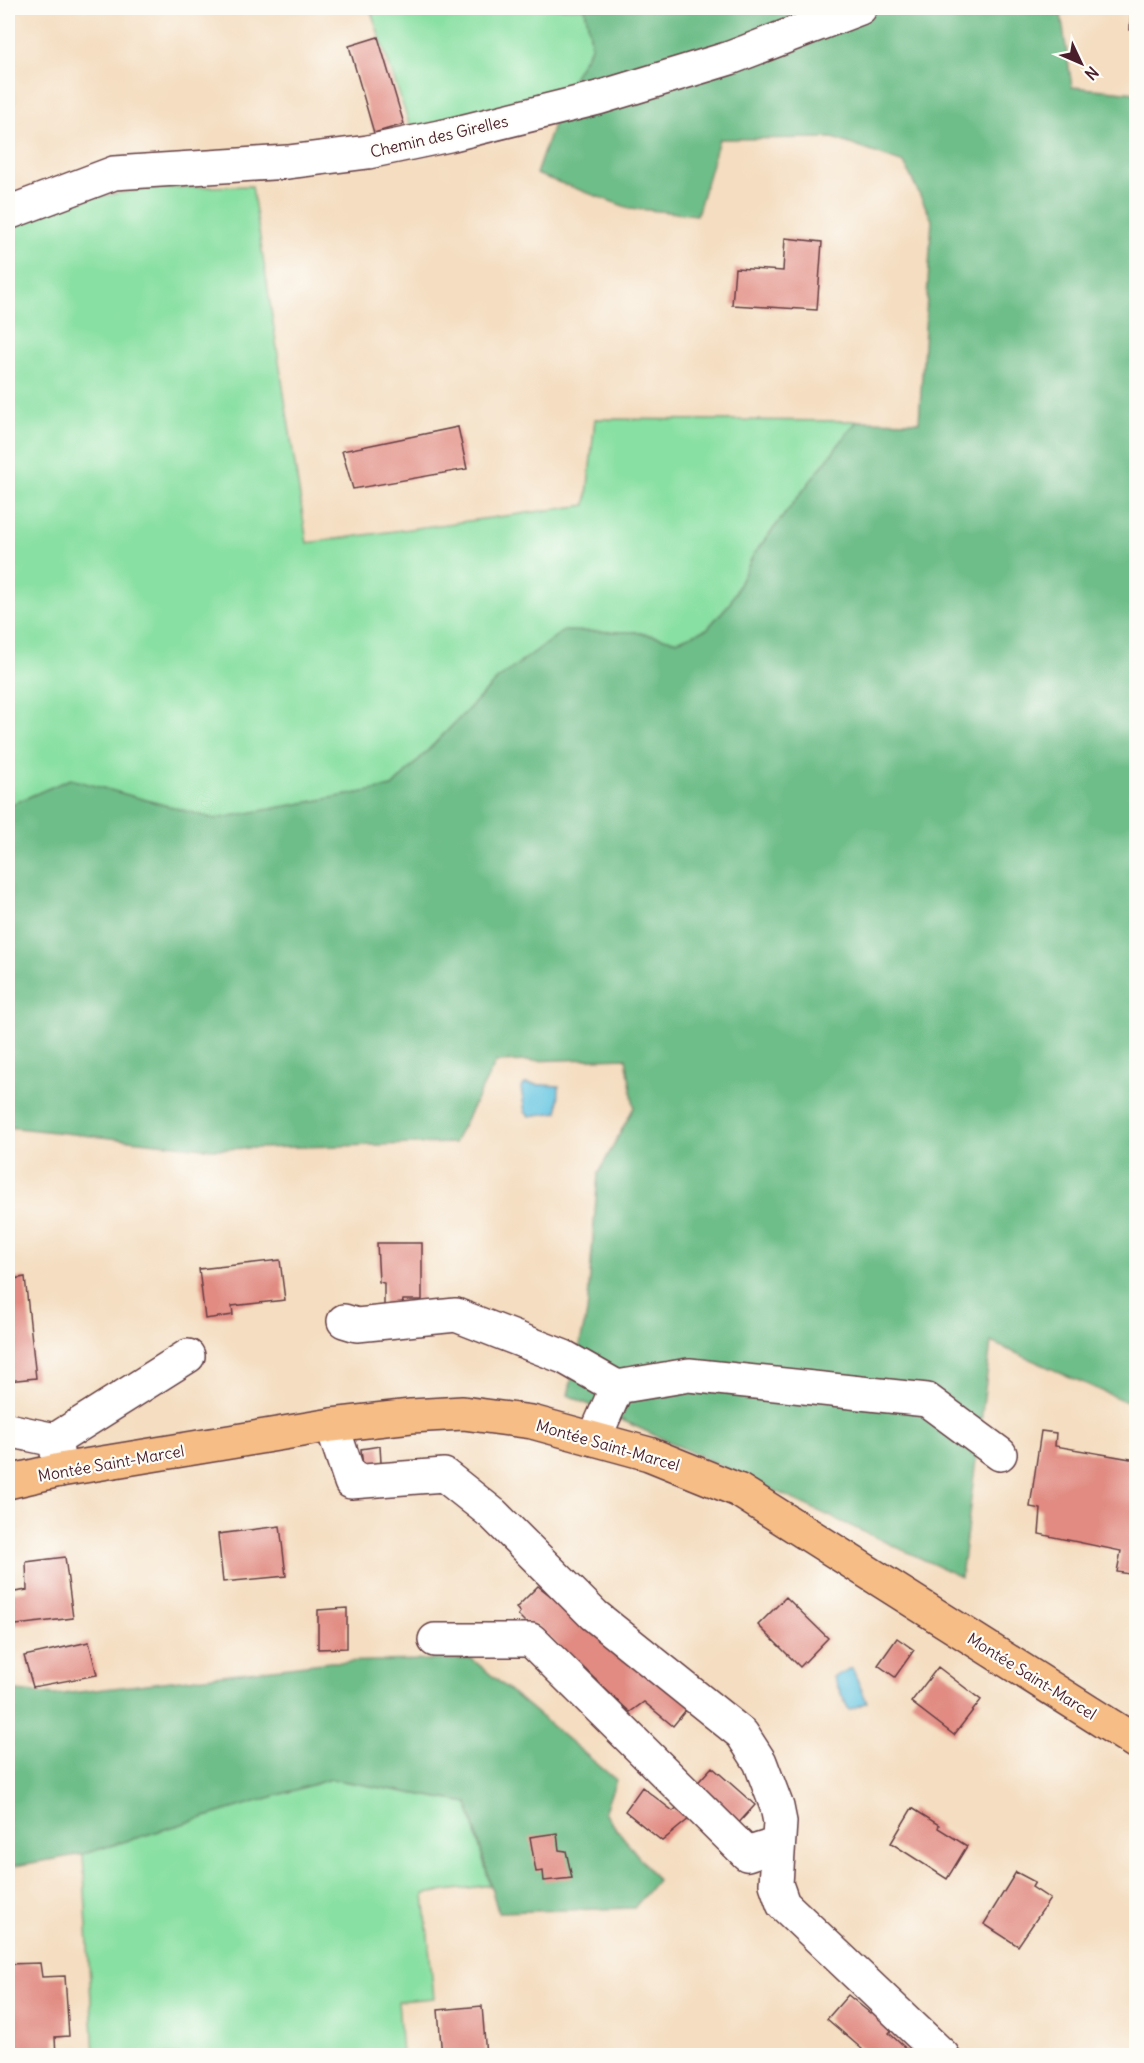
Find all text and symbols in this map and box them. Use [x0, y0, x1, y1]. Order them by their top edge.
north arrow [1051, 33, 1111, 93]
text: N [1081, 62, 1103, 84]
street label: Chemin des Girelles [368, 110, 510, 162]
street label: Montée Saint-Marcel [534, 1415, 682, 1475]
street label: Montée Saint-Marcel [36, 1440, 186, 1486]
street label: Montée Saint-Marcel [964, 1628, 1100, 1724]

